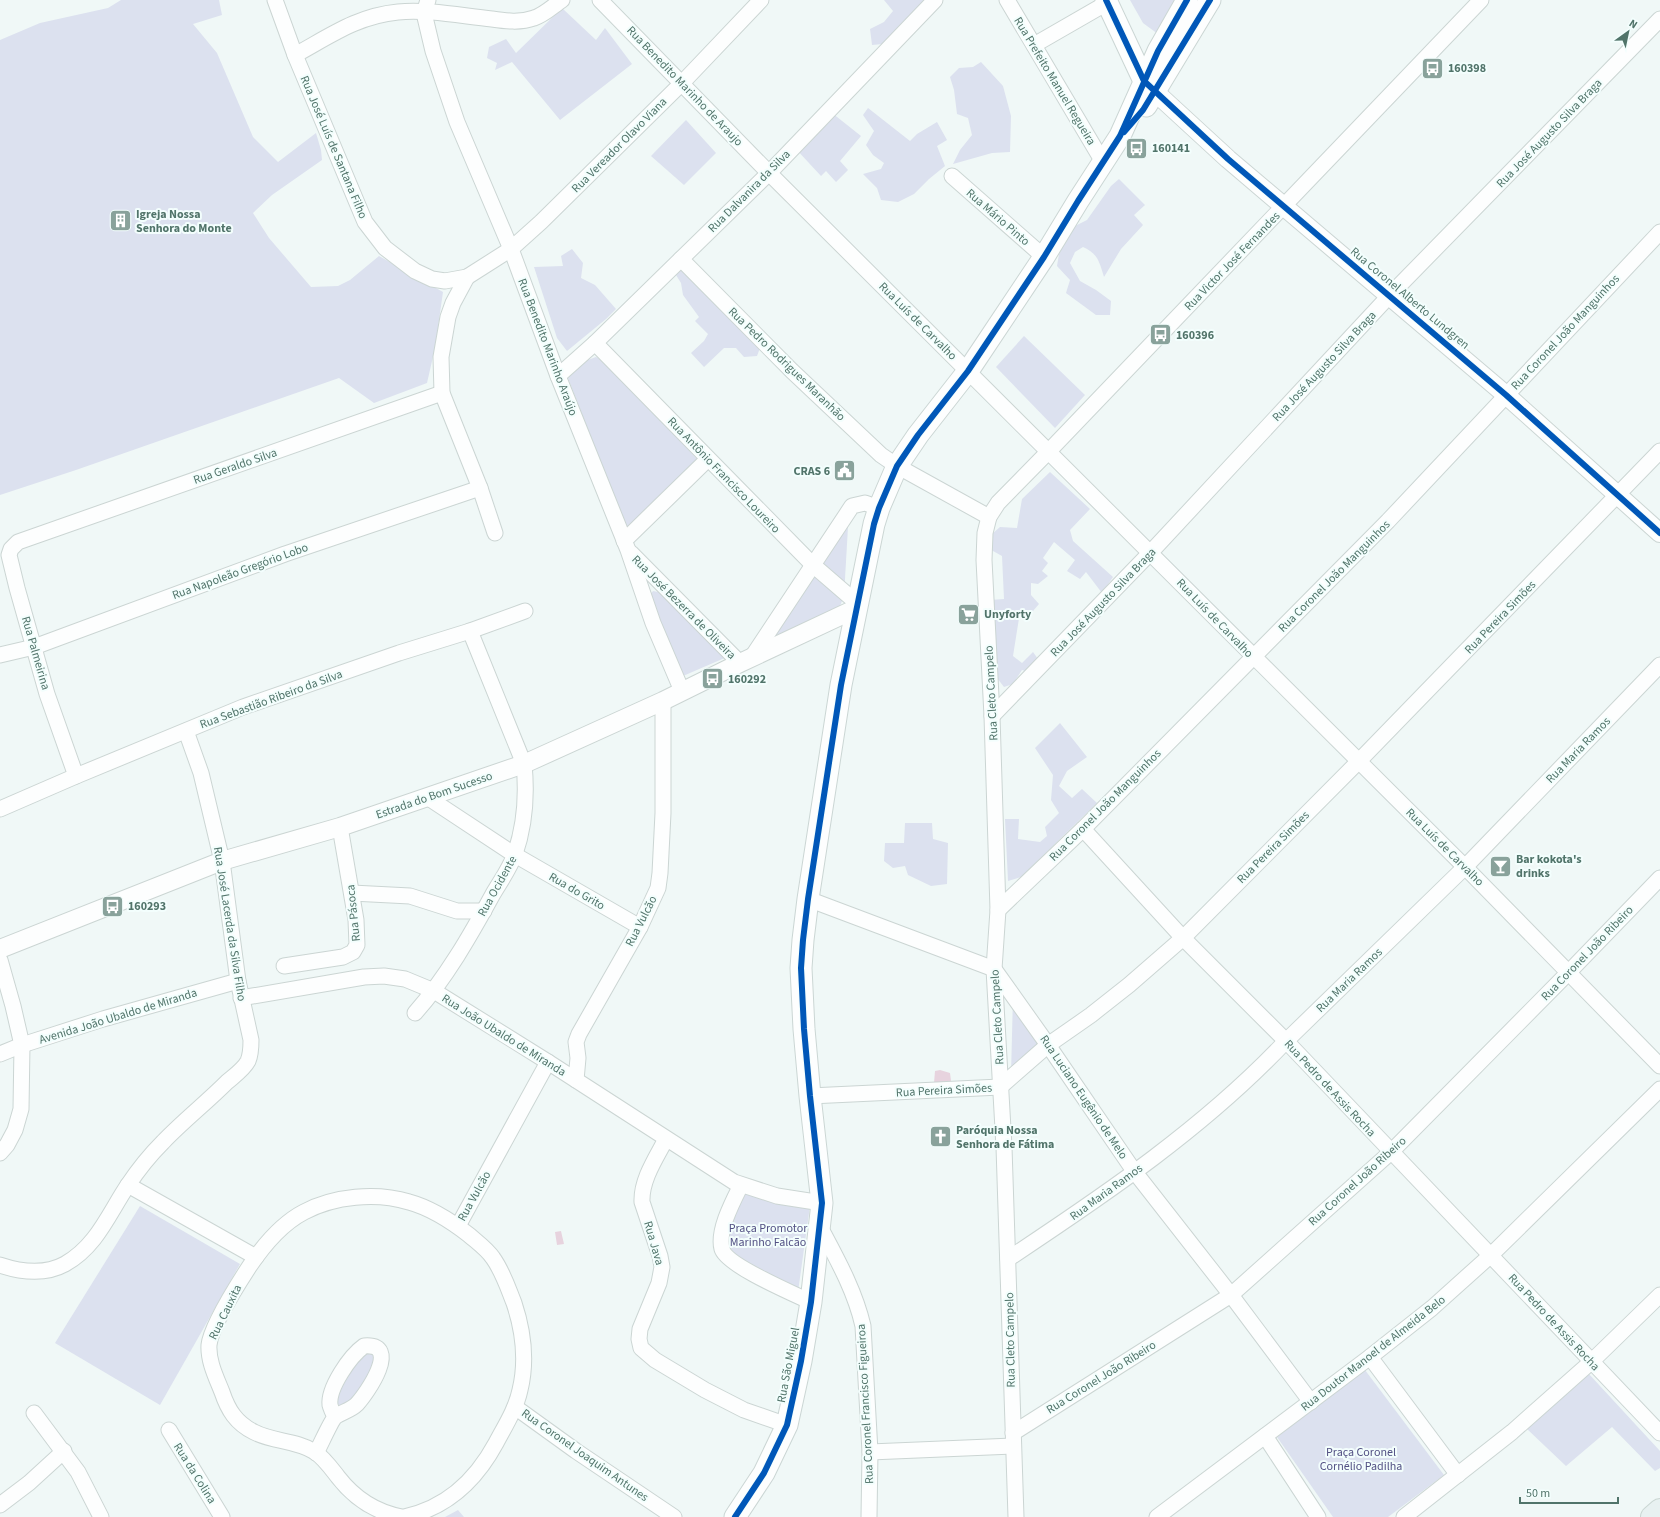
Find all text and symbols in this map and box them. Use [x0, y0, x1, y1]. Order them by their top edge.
north arrow [1608, 12, 1648, 52]
street label: Rua Prefeito Manuel Regueira [1009, 14, 1100, 149]
text: N [1626, 16, 1640, 32]
street label: Rua Benedito Marinho de Araujo [623, 23, 747, 150]
bus stop icon: 160398 [1420, 55, 1446, 81]
place label: 160398 [1448, 60, 1486, 77]
street label: Rua José Luís de Santana Filho [296, 73, 371, 221]
street label: Rua José Augusto Silva Braga [1493, 75, 1606, 192]
street label: Rua Vereador Olavo Viana [568, 94, 671, 197]
bus stop icon: 160141 [1123, 135, 1149, 161]
place label: 160141 [1152, 140, 1190, 157]
street label: Rua Dalvanira da Silva [704, 146, 794, 236]
street label: Rua Mário Pinto [962, 185, 1033, 250]
place label: Igreja Nossa Senhora do Monte [136, 206, 232, 237]
building icon: Igreja Nossa Senhora do Monte [107, 208, 133, 234]
street label: Rua Victor José Fernandes [1181, 208, 1284, 315]
street label: Rua Coronel Alberto Lundgren [1346, 243, 1473, 353]
street label: Rua Coronel João Manguinhos [1507, 271, 1623, 394]
street label: Rua Benedito Marinho Araújo [513, 276, 582, 418]
street label: Rua Luís de Carvalho [875, 278, 961, 364]
street label: Rua Pedro Rodrigues Maranhão [724, 304, 849, 425]
street label: Rua José Augusto Silva Braga [1268, 307, 1380, 425]
bus stop icon: 160396 [1148, 322, 1174, 348]
place label: 160396 [1176, 327, 1214, 344]
street label: Rua Antônio Francisco Loureiro [663, 413, 784, 537]
street label: Rua Geraldo Silva [191, 444, 279, 489]
public building icon: CRAS 6 [832, 458, 858, 484]
place label: CRAS 6 [793, 463, 830, 480]
street label: Rua Coronel João Manguinhos [1275, 517, 1394, 636]
street label: Rua Napoleão Gregório Lobo [170, 539, 311, 604]
street label: Rua José Augusto Silva Braga [1047, 544, 1160, 661]
street label: Rua José Bezerra de Oliveira [628, 551, 740, 663]
street label: Rua Luís de Carvalho [1172, 575, 1257, 662]
street label: Rua Pereira Simões [1461, 577, 1540, 658]
supermarket icon: Unyforty [955, 601, 981, 627]
place label: Unyforty [984, 606, 1032, 623]
street label: Rua Palmeirina [17, 614, 54, 692]
street label: Rua Cleto Campelo [981, 645, 1002, 741]
street label: Rua Sebastião Ribeiro da Silva [197, 666, 345, 733]
bus stop icon: 160292 [700, 666, 726, 692]
place label: 160292 [728, 671, 766, 688]
street label: Rua Maria Ramos [1542, 713, 1614, 787]
street label: Rua Coronel João Manguinhos [1046, 746, 1165, 865]
street label: Estrada do Bom Sucesso [374, 768, 495, 823]
street label: Rua Luís de Carvalho [1402, 804, 1488, 890]
street label: Rua Pereira Simões [1233, 807, 1313, 887]
street label: Rua José Lacerda da Silva Filho [209, 846, 250, 1002]
place label: Bar kokota's drinks [1516, 851, 1582, 882]
street label: Rua Ocidente [474, 853, 521, 920]
bar icon: Bar kokota's drinks [1487, 853, 1513, 879]
street label: Rua do Grito [546, 868, 608, 914]
street label: Rua Pásoca [342, 884, 365, 942]
bus stop icon: 160293 [100, 893, 126, 919]
street label: Rua Vulcão [621, 893, 662, 950]
place label: 160293 [128, 898, 166, 915]
street label: Rua Coronel João Ribeiro [1537, 902, 1637, 1005]
street label: Rua Maria Ramos [1312, 944, 1386, 1016]
street label: Rua Cleto Campelo [987, 969, 1008, 1065]
street label: Avenida João Ubaldo de Miranda [37, 984, 199, 1049]
street label: Rua João Ubaldo de Miranda [438, 990, 569, 1081]
street label: Rua Luciano Eugênio de Melo [1036, 1032, 1132, 1163]
street label: Rua Pedro de Assis Rocha [1280, 1036, 1379, 1141]
street label: Rua Pereira Simões [895, 1079, 993, 1102]
place label: Paróquia Nossa Senhora de Fátima [956, 1122, 1054, 1153]
church icon: Paróquia Nossa Senhora de Fátima [928, 1124, 954, 1150]
street label: Rua Coronel João Ribeiro [1305, 1133, 1410, 1230]
street label: Rua Maria Ramos [1066, 1160, 1146, 1225]
street label: Rua Vulcão [454, 1168, 495, 1224]
street label: Rua Java [639, 1219, 668, 1267]
park label: Praça Promotor Marinho Falcão [729, 1220, 808, 1251]
street label: Rua Pedro de Assis Rocha [1504, 1270, 1603, 1375]
street label: Rua Cauxita [205, 1282, 246, 1343]
street label: Rua Doutor Manoel de Almeida Belo [1297, 1291, 1449, 1415]
street label: Rua Cleto Campelo [1001, 1292, 1020, 1388]
street label: Rua Coronel Francisco Figueiroa [853, 1324, 878, 1484]
street label: Rua São Miguel [773, 1326, 804, 1404]
street label: Rua Coronel João Ribeiro [1043, 1337, 1159, 1418]
street label: Rua Coronel Joaquim Antunes [518, 1405, 652, 1506]
street label: Rua da Colina [169, 1440, 220, 1507]
park label: Praça Coronel Cornélio Padilha [1320, 1444, 1402, 1475]
scale bar [1520, 1479, 1618, 1505]
text: 50 m [1526, 1485, 1550, 1502]

